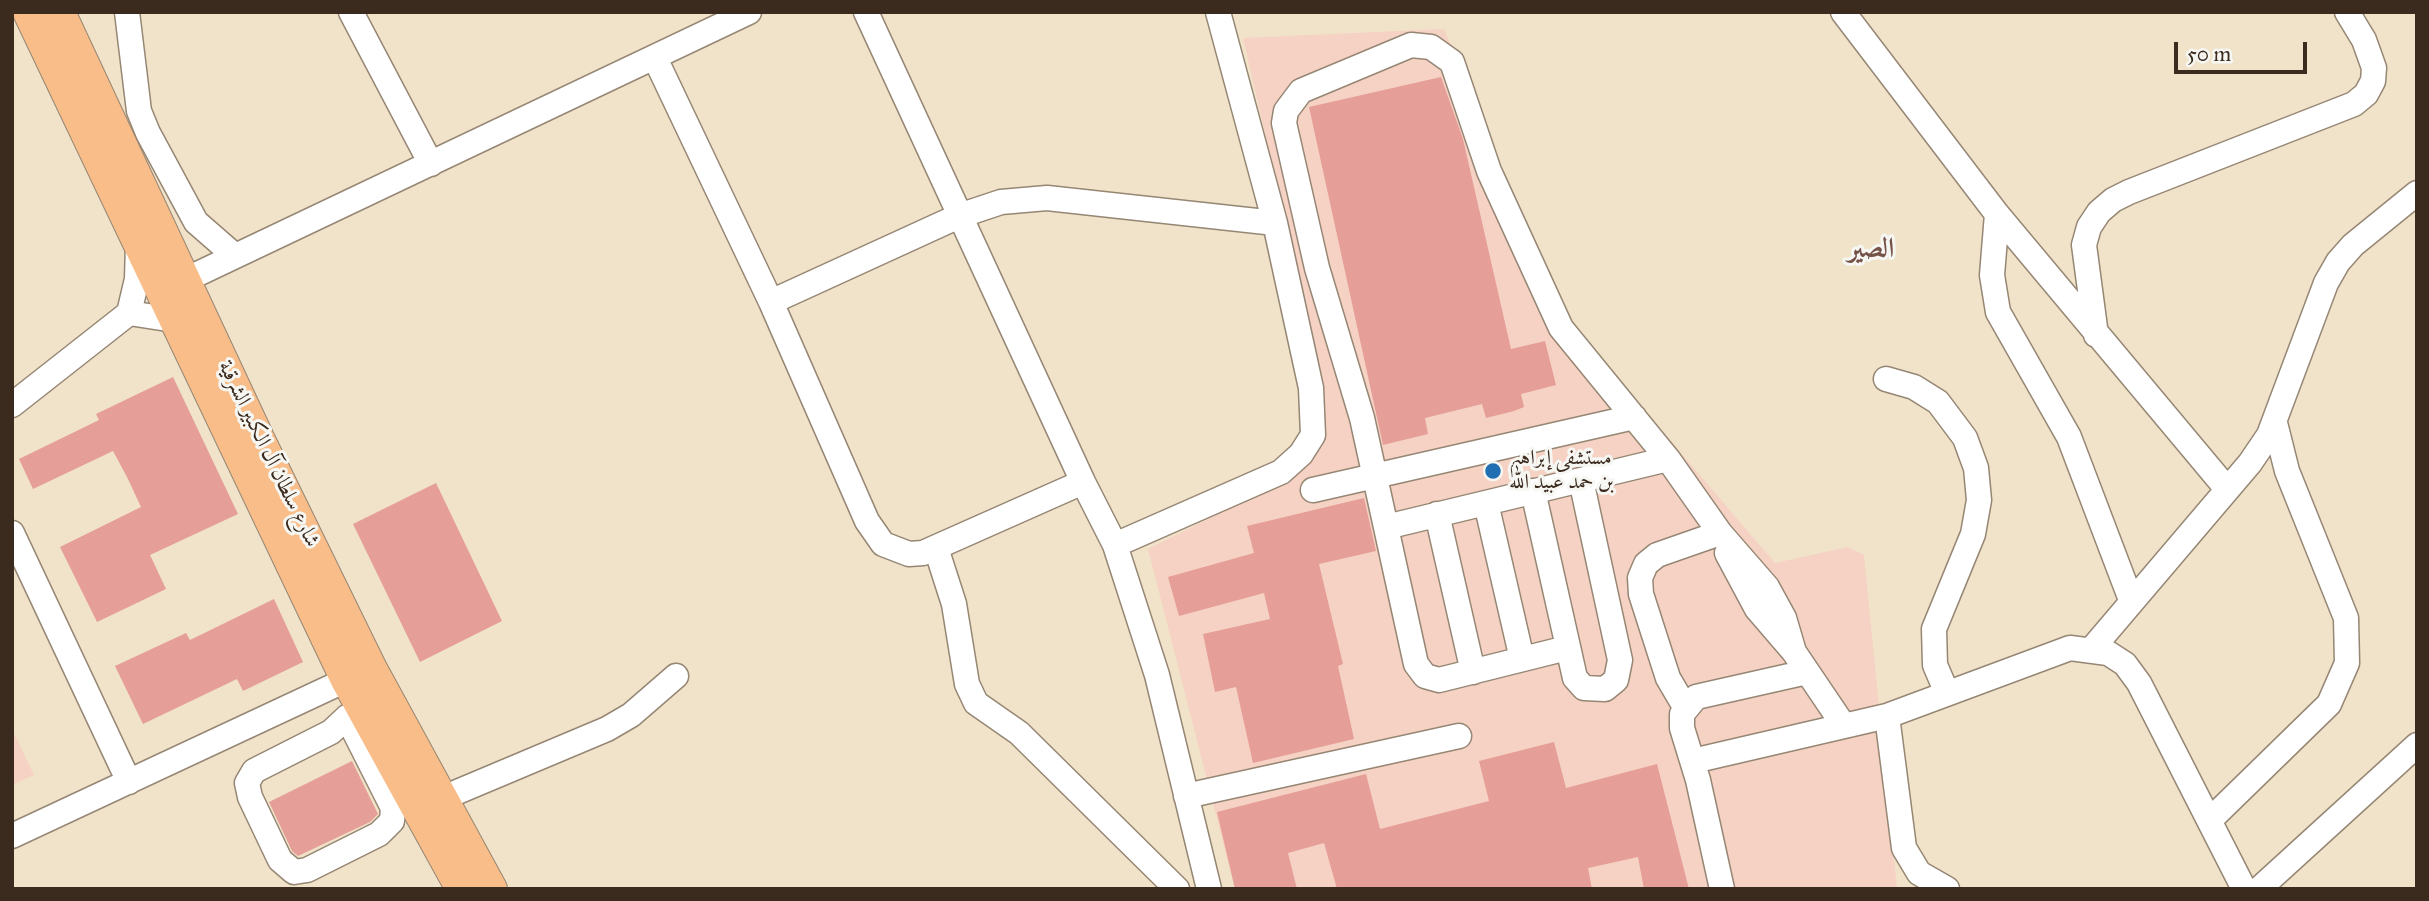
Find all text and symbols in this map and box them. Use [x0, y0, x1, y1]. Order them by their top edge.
scale bar [2177, 28, 2310, 72]
text: 50 m [2187, 41, 2231, 67]
district label: الصير [1848, 233, 1894, 267]
street label: شارع سلطان آل الكبير الشرقية [212, 357, 324, 551]
place label: مستشفى إبراهيم بن حمد عبيد الله [1509, 446, 1614, 496]
marker: مستشفى إبراهيم بن حمد عبيد الله [1483, 461, 1503, 481]

